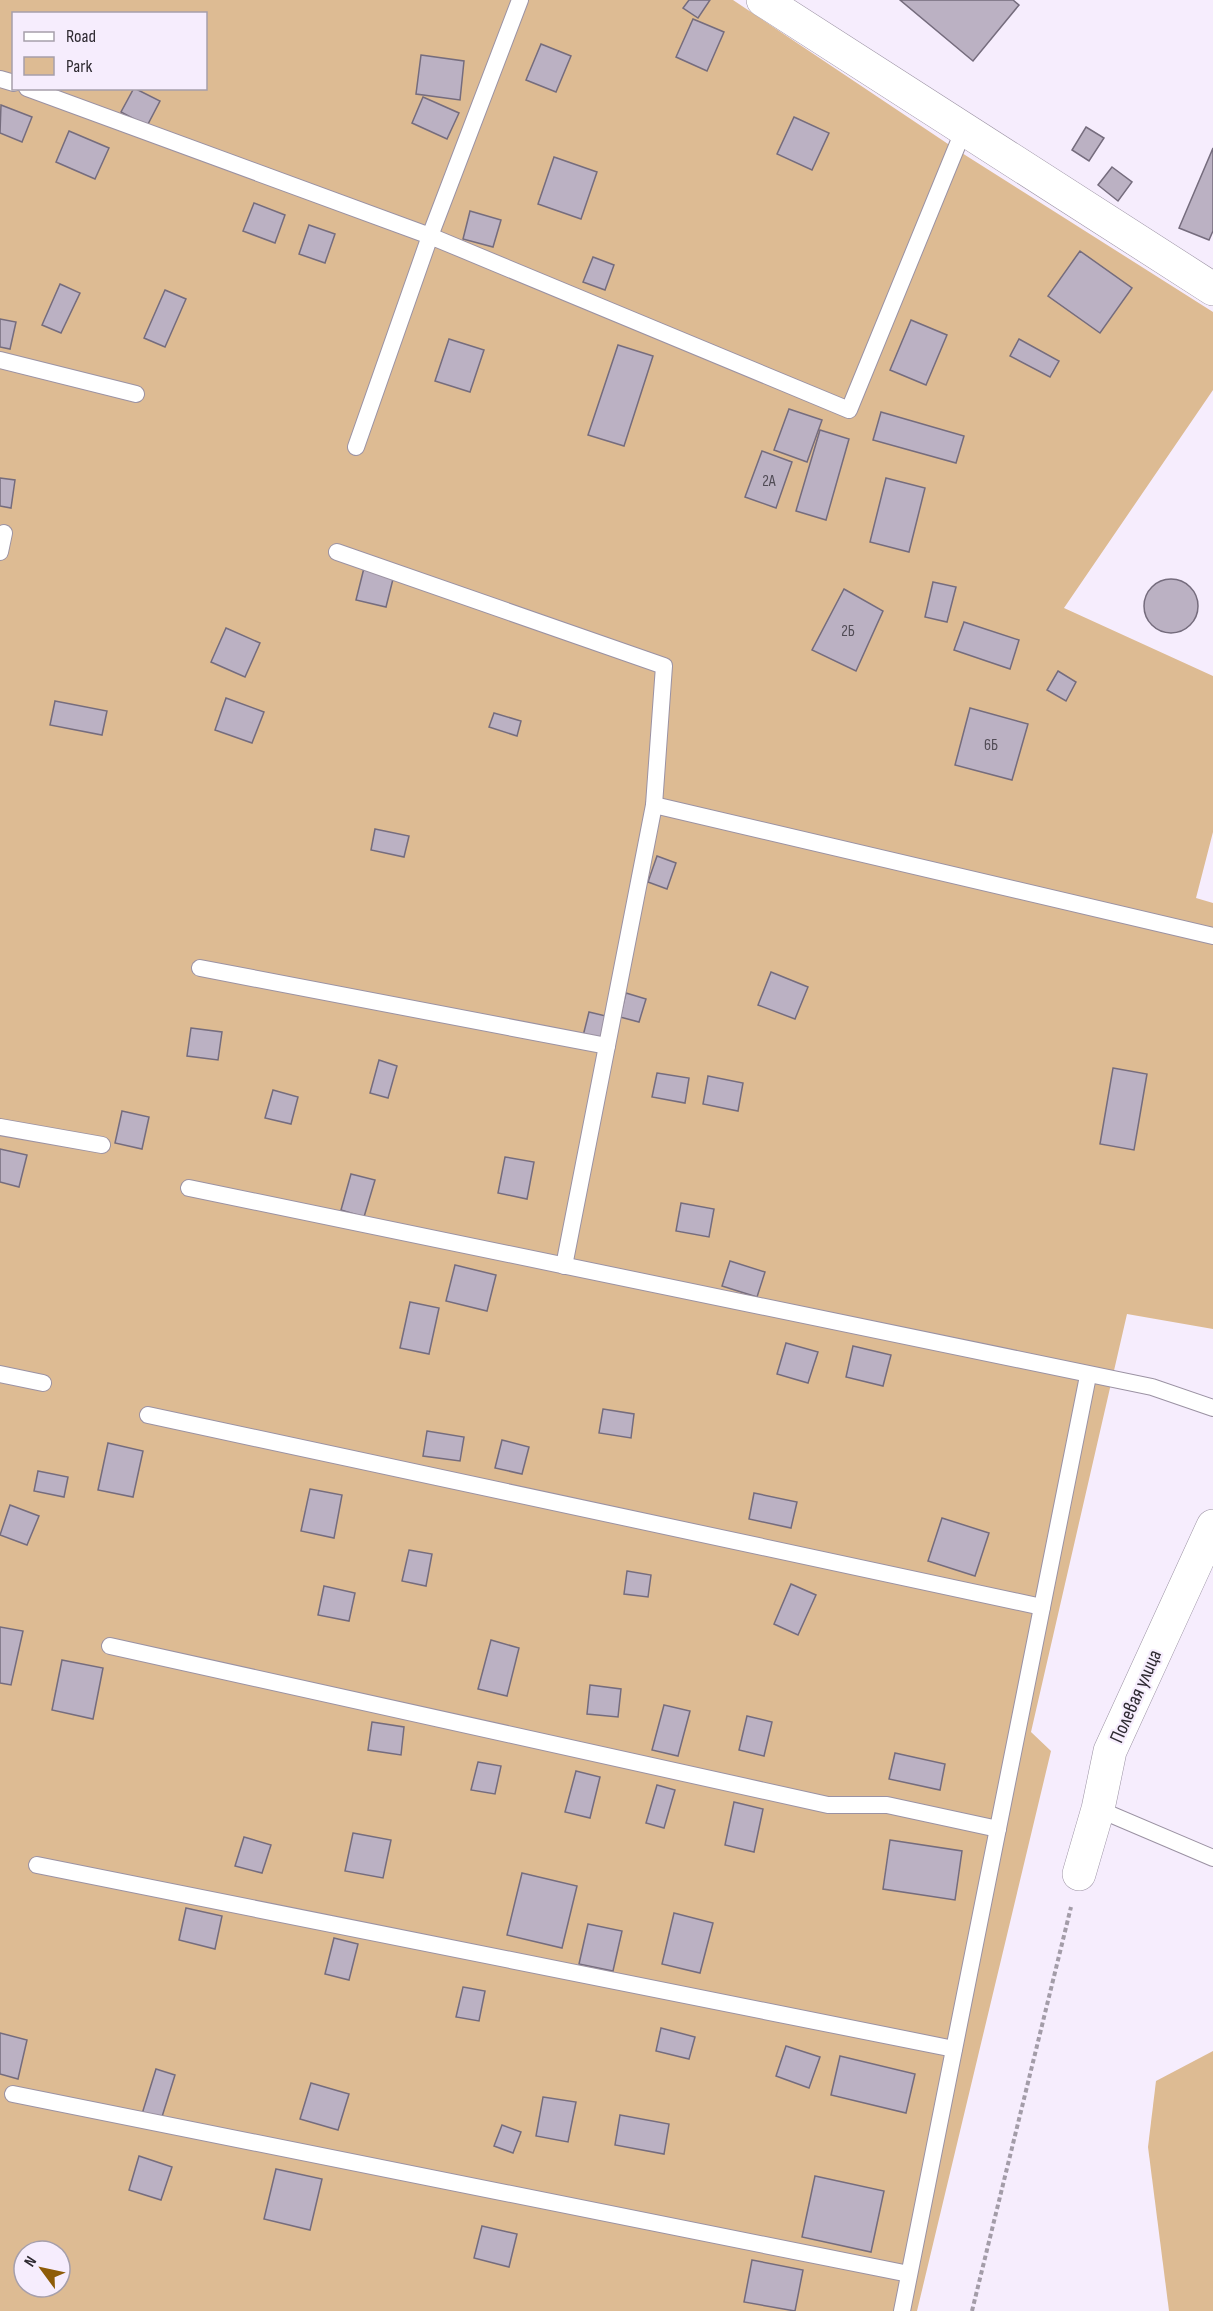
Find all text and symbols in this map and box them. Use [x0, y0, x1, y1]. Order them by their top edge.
legend [12, 12, 207, 90]
text: Road [66, 26, 96, 47]
text: Park [66, 56, 92, 77]
house number: 2А [762, 472, 776, 491]
house number: 2Б [841, 622, 855, 641]
house number: 6Б [984, 736, 998, 755]
street label: Полевая улица [1105, 1646, 1167, 1747]
north arrow [12, 2239, 72, 2299]
text: N [20, 2253, 41, 2270]

